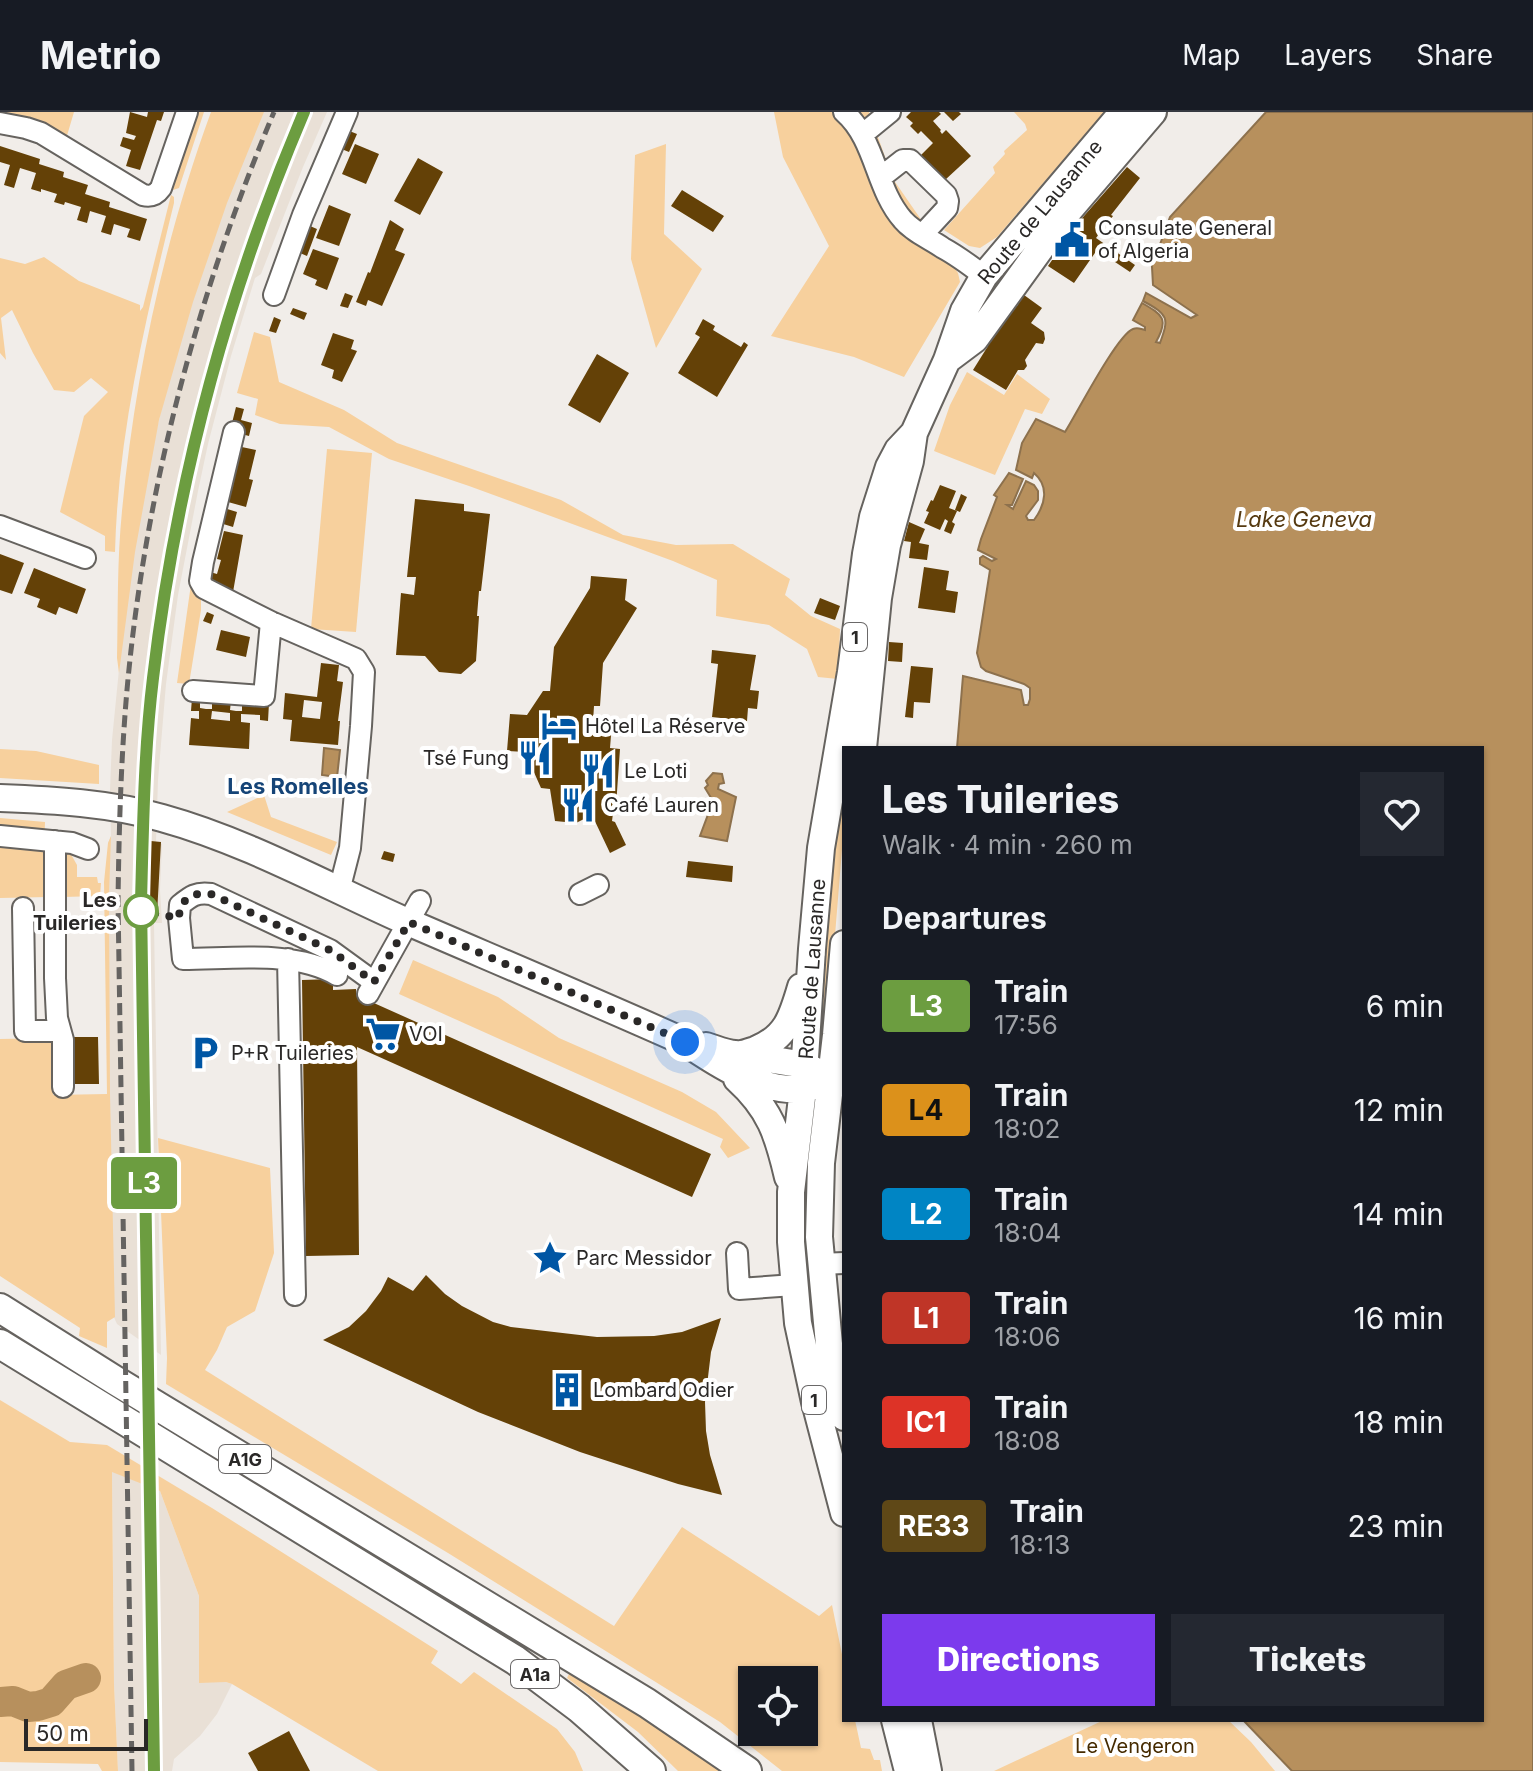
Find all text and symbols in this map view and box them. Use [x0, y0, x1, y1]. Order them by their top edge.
text: Metrio [40, 32, 161, 78]
text: Map [1182, 38, 1240, 72]
text: Layers [1284, 38, 1372, 72]
text: Share [1416, 38, 1493, 72]
street label: Route de Lausanne [973, 135, 1107, 289]
place label: Consulate General of Algeria [1098, 216, 1272, 263]
public building icon: Consulate General of Algeria [1053, 221, 1091, 259]
water label: Lake Geneva [1236, 506, 1372, 532]
road number: 1 [843, 623, 867, 651]
hotel icon: Hôtel La Réserve [540, 707, 578, 745]
place label: Hôtel La Réserve [585, 714, 745, 738]
restaurant icon: Tsé Fung [516, 739, 554, 777]
place label: Tsé Fung [423, 746, 509, 770]
restaurant icon: Le Loti [579, 752, 617, 790]
place label: Le Loti [624, 759, 687, 783]
button: heart [1360, 772, 1444, 856]
district label: Les Romelles [227, 773, 369, 799]
text: Les Tuileries [882, 776, 1119, 822]
restaurant icon: Café Lauren [559, 786, 597, 824]
place label: Café Lauren [604, 793, 719, 817]
text: Walk · 4 min · 260 m [882, 829, 1133, 860]
street label: Route de Lausanne [794, 878, 830, 1060]
place label: Les Tuileries [33, 888, 117, 935]
marker: Les Tuileries [124, 894, 158, 928]
text: Departures [882, 900, 1047, 936]
text: Train [994, 973, 1068, 1009]
text: 6 min [1366, 988, 1444, 1024]
text: L3 [909, 989, 943, 1023]
text: 17:56 [994, 1009, 1058, 1040]
supermarket icon: VOI [364, 1015, 402, 1053]
place label: VOI [409, 1022, 443, 1046]
your location [665, 1022, 705, 1062]
parking icon: P+R Tuileries [186, 1034, 224, 1072]
place label: P+R Tuileries [231, 1041, 354, 1065]
text: Train [994, 1077, 1068, 1113]
text: 12 min [1354, 1092, 1444, 1128]
text: L4 [909, 1093, 943, 1127]
text: 18:02 [994, 1113, 1060, 1144]
line badge: L3 [108, 1157, 180, 1209]
text: L3 [127, 1166, 161, 1200]
text: Train [994, 1181, 1068, 1217]
text: 14 min [1353, 1196, 1444, 1232]
text: L2 [909, 1197, 943, 1231]
text: 18:04 [994, 1217, 1061, 1248]
place icon: Parc Messidor [531, 1239, 569, 1277]
place label: Parc Messidor [576, 1246, 712, 1270]
text: Train [994, 1285, 1068, 1321]
text: 16 min [1353, 1300, 1444, 1336]
text: L1 [913, 1301, 939, 1335]
text: 18:06 [994, 1321, 1061, 1352]
building icon: Lombard Odier [548, 1371, 586, 1409]
place label: Lombard Odier [593, 1378, 735, 1402]
road number: 1 [802, 1386, 826, 1414]
text: Train [994, 1389, 1068, 1425]
text: 18 min [1354, 1404, 1444, 1440]
text: IC1 [906, 1405, 946, 1439]
text: 18:08 [994, 1425, 1061, 1456]
road number: A1G [219, 1445, 271, 1473]
text: Train [1010, 1493, 1084, 1529]
text: 23 min [1347, 1508, 1444, 1544]
text: RE33 [898, 1509, 970, 1543]
text: 18:13 [1010, 1529, 1070, 1560]
button: Directions [882, 1614, 1155, 1706]
button: Tickets [1171, 1614, 1444, 1706]
road number: A1a [511, 1660, 559, 1688]
map controls [738, 1666, 818, 1746]
button: locate [738, 1666, 818, 1746]
scale bar [24, 1715, 148, 1751]
text: 50 m [36, 1720, 89, 1746]
park label: Le Vengeron [1075, 1734, 1195, 1758]

